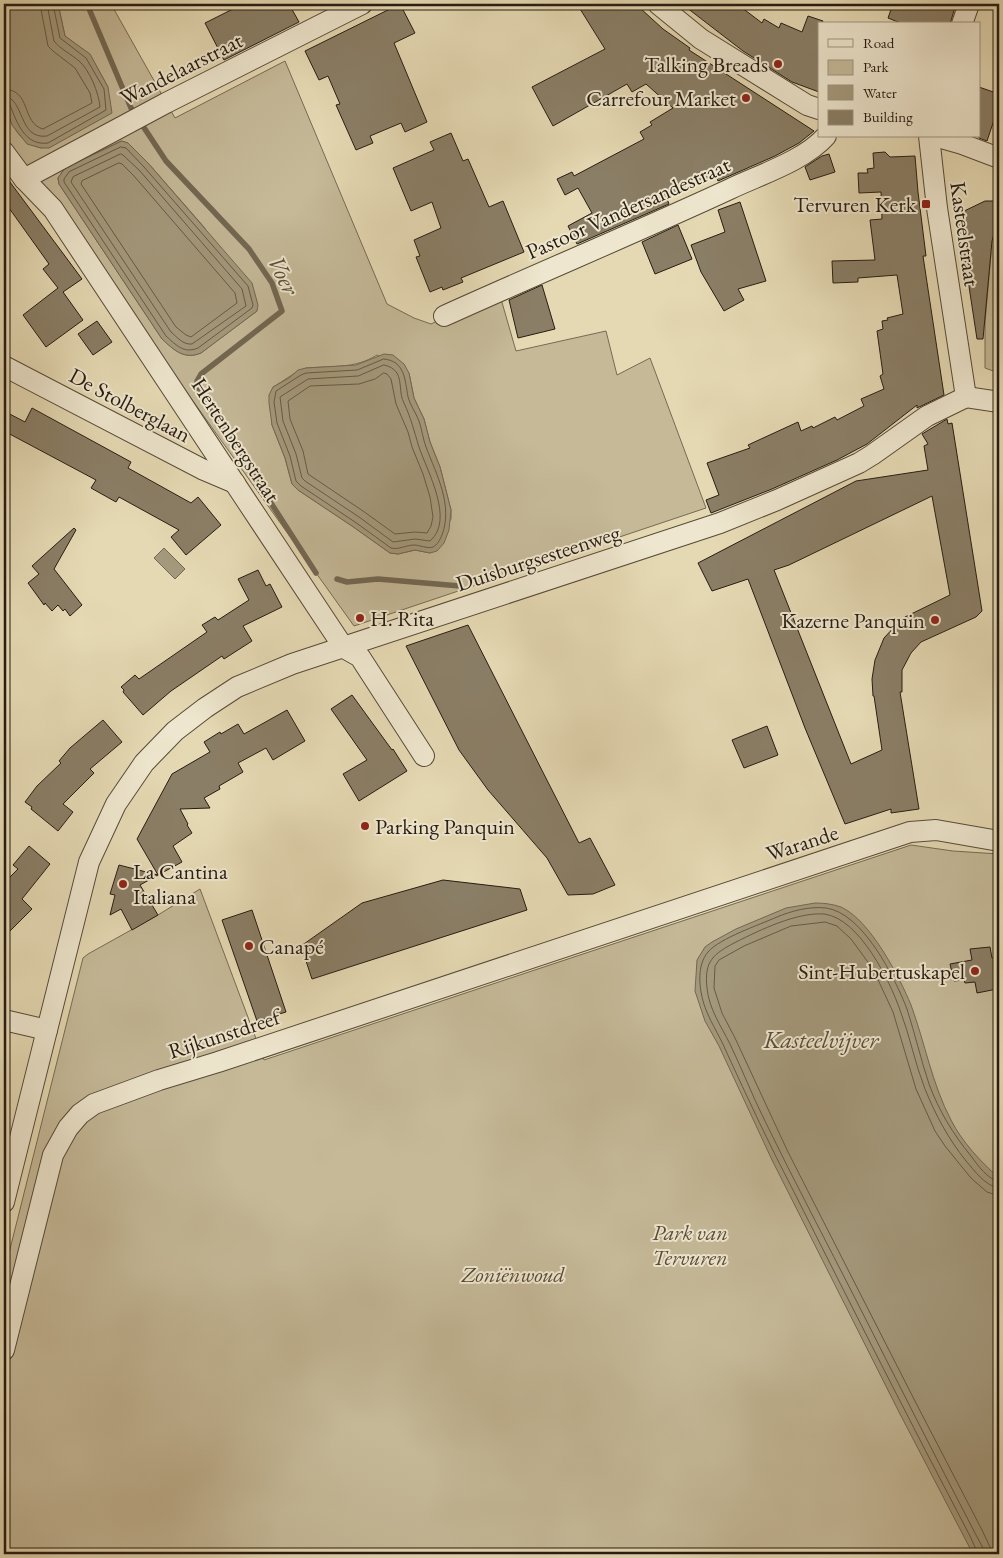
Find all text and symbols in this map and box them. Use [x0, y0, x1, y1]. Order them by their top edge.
legend [818, 22, 980, 138]
street label: Wandelaarstraat [115, 26, 247, 112]
text: Road [863, 33, 895, 52]
place label: Talking Breads [644, 50, 768, 79]
text: Park [863, 57, 890, 76]
marker: Talking Breads [772, 58, 784, 70]
text: Water [863, 83, 897, 102]
place label: Carrefour Market [586, 84, 736, 113]
marker: Carrefour Market [740, 92, 752, 104]
text: Building [863, 107, 913, 126]
street label: Pastoor Vandersandestraat [521, 150, 735, 266]
street label: Kasteelstraat [943, 180, 987, 289]
place label: Tervuren Kerk [793, 190, 917, 219]
marker: Tervuren Kerk [920, 198, 932, 210]
water label: Voer [261, 250, 308, 302]
street label: De Stolberglaan [64, 361, 196, 449]
street label: Hertenbergstraat [185, 372, 287, 508]
street label: Duisburgsesteenweg [452, 518, 624, 598]
place label: H. Rita [370, 604, 434, 633]
place label: Kazerne Panquin [781, 606, 925, 635]
marker: H. Rita [354, 612, 366, 624]
marker: Kazerne Panquin [929, 614, 941, 626]
place label: Parking Panquin [375, 812, 515, 841]
street label: Warande [762, 818, 842, 868]
marker: Parking Panquin [359, 820, 371, 832]
place label: La Cantina Italiana [133, 857, 228, 911]
marker: La Cantina Italiana [117, 878, 129, 890]
place label: Canapé [259, 932, 324, 961]
marker: Canapé [243, 940, 255, 952]
place label: Sint-Hubertuskapel [798, 957, 965, 986]
marker: Sint-Hubertuskapel [969, 965, 981, 977]
street label: Rijkunstdreef [164, 1001, 286, 1066]
water label: Kasteelvijver [763, 1024, 880, 1055]
park label: Park van Tervuren [652, 1218, 728, 1272]
park label: Zoniënwoud [460, 1260, 565, 1289]

